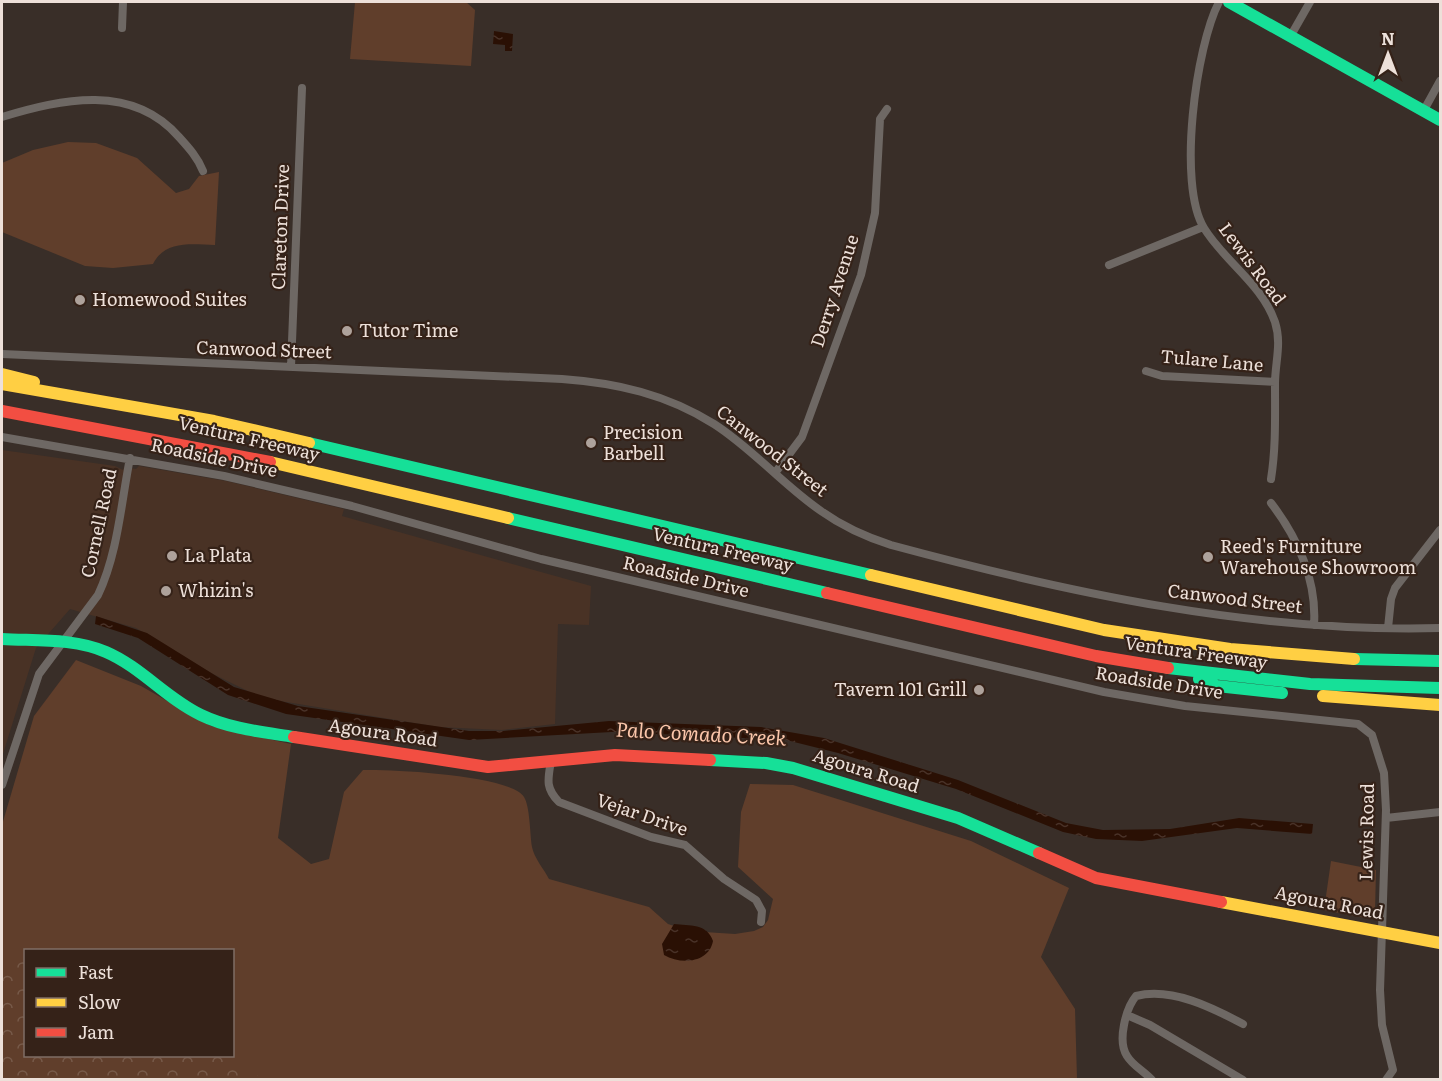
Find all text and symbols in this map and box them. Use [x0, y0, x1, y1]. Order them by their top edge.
north arrow [1358, 24, 1418, 84]
text: N [1381, 26, 1395, 50]
street label: Clareton Drive [264, 164, 295, 290]
street label: Lewis Road [1213, 216, 1293, 310]
street label: Derry Avenue [803, 231, 865, 350]
place label: Homewood Suites [92, 285, 247, 312]
marker: Homewood Suites [73, 293, 87, 307]
place label: Tutor Time [359, 316, 458, 343]
marker: Tutor Time [340, 324, 354, 338]
street label: Canwood Street [196, 333, 333, 364]
street label: Tulare Lane [1159, 342, 1265, 377]
street label: Canwood Street [711, 397, 835, 503]
street label: Ventura Freeway [176, 408, 323, 467]
place label: Precision Barbell [603, 418, 683, 466]
street label: Roadside Drive [148, 430, 280, 483]
marker: Precision Barbell [584, 436, 598, 450]
street label: Cornell Road [73, 465, 122, 580]
street label: Ventura Freeway [650, 519, 797, 578]
place label: Reed's Furniture Warehouse Showroom [1220, 532, 1416, 580]
place label: La Plata [184, 541, 252, 568]
street label: Roadside Drive [621, 548, 752, 603]
marker: La Plata [165, 549, 179, 563]
marker: Reed's Furniture Warehouse Showroom [1201, 550, 1215, 564]
place label: Whizin's [178, 576, 253, 603]
street label: Canwood Street [1166, 576, 1305, 619]
marker: Whizin's [159, 584, 173, 598]
street label: Ventura Freeway [1123, 628, 1270, 675]
street label: Roadside Drive [1093, 658, 1225, 705]
place label: Tavern 101 Grill [834, 675, 967, 702]
marker: Tavern 101 Grill [972, 683, 986, 697]
street label: Agoura Road [327, 710, 440, 753]
water label: Palo Comado Creek [615, 713, 787, 751]
street label: Agoura Road [810, 741, 923, 799]
street label: Lewis Road [1351, 783, 1380, 881]
street label: Vejar Drive [593, 785, 692, 842]
street label: Agoura Road [1273, 878, 1386, 925]
legend [24, 949, 234, 1057]
text: Fast [78, 958, 114, 985]
text: Slow [78, 988, 121, 1015]
text: Jam [78, 1018, 114, 1045]

